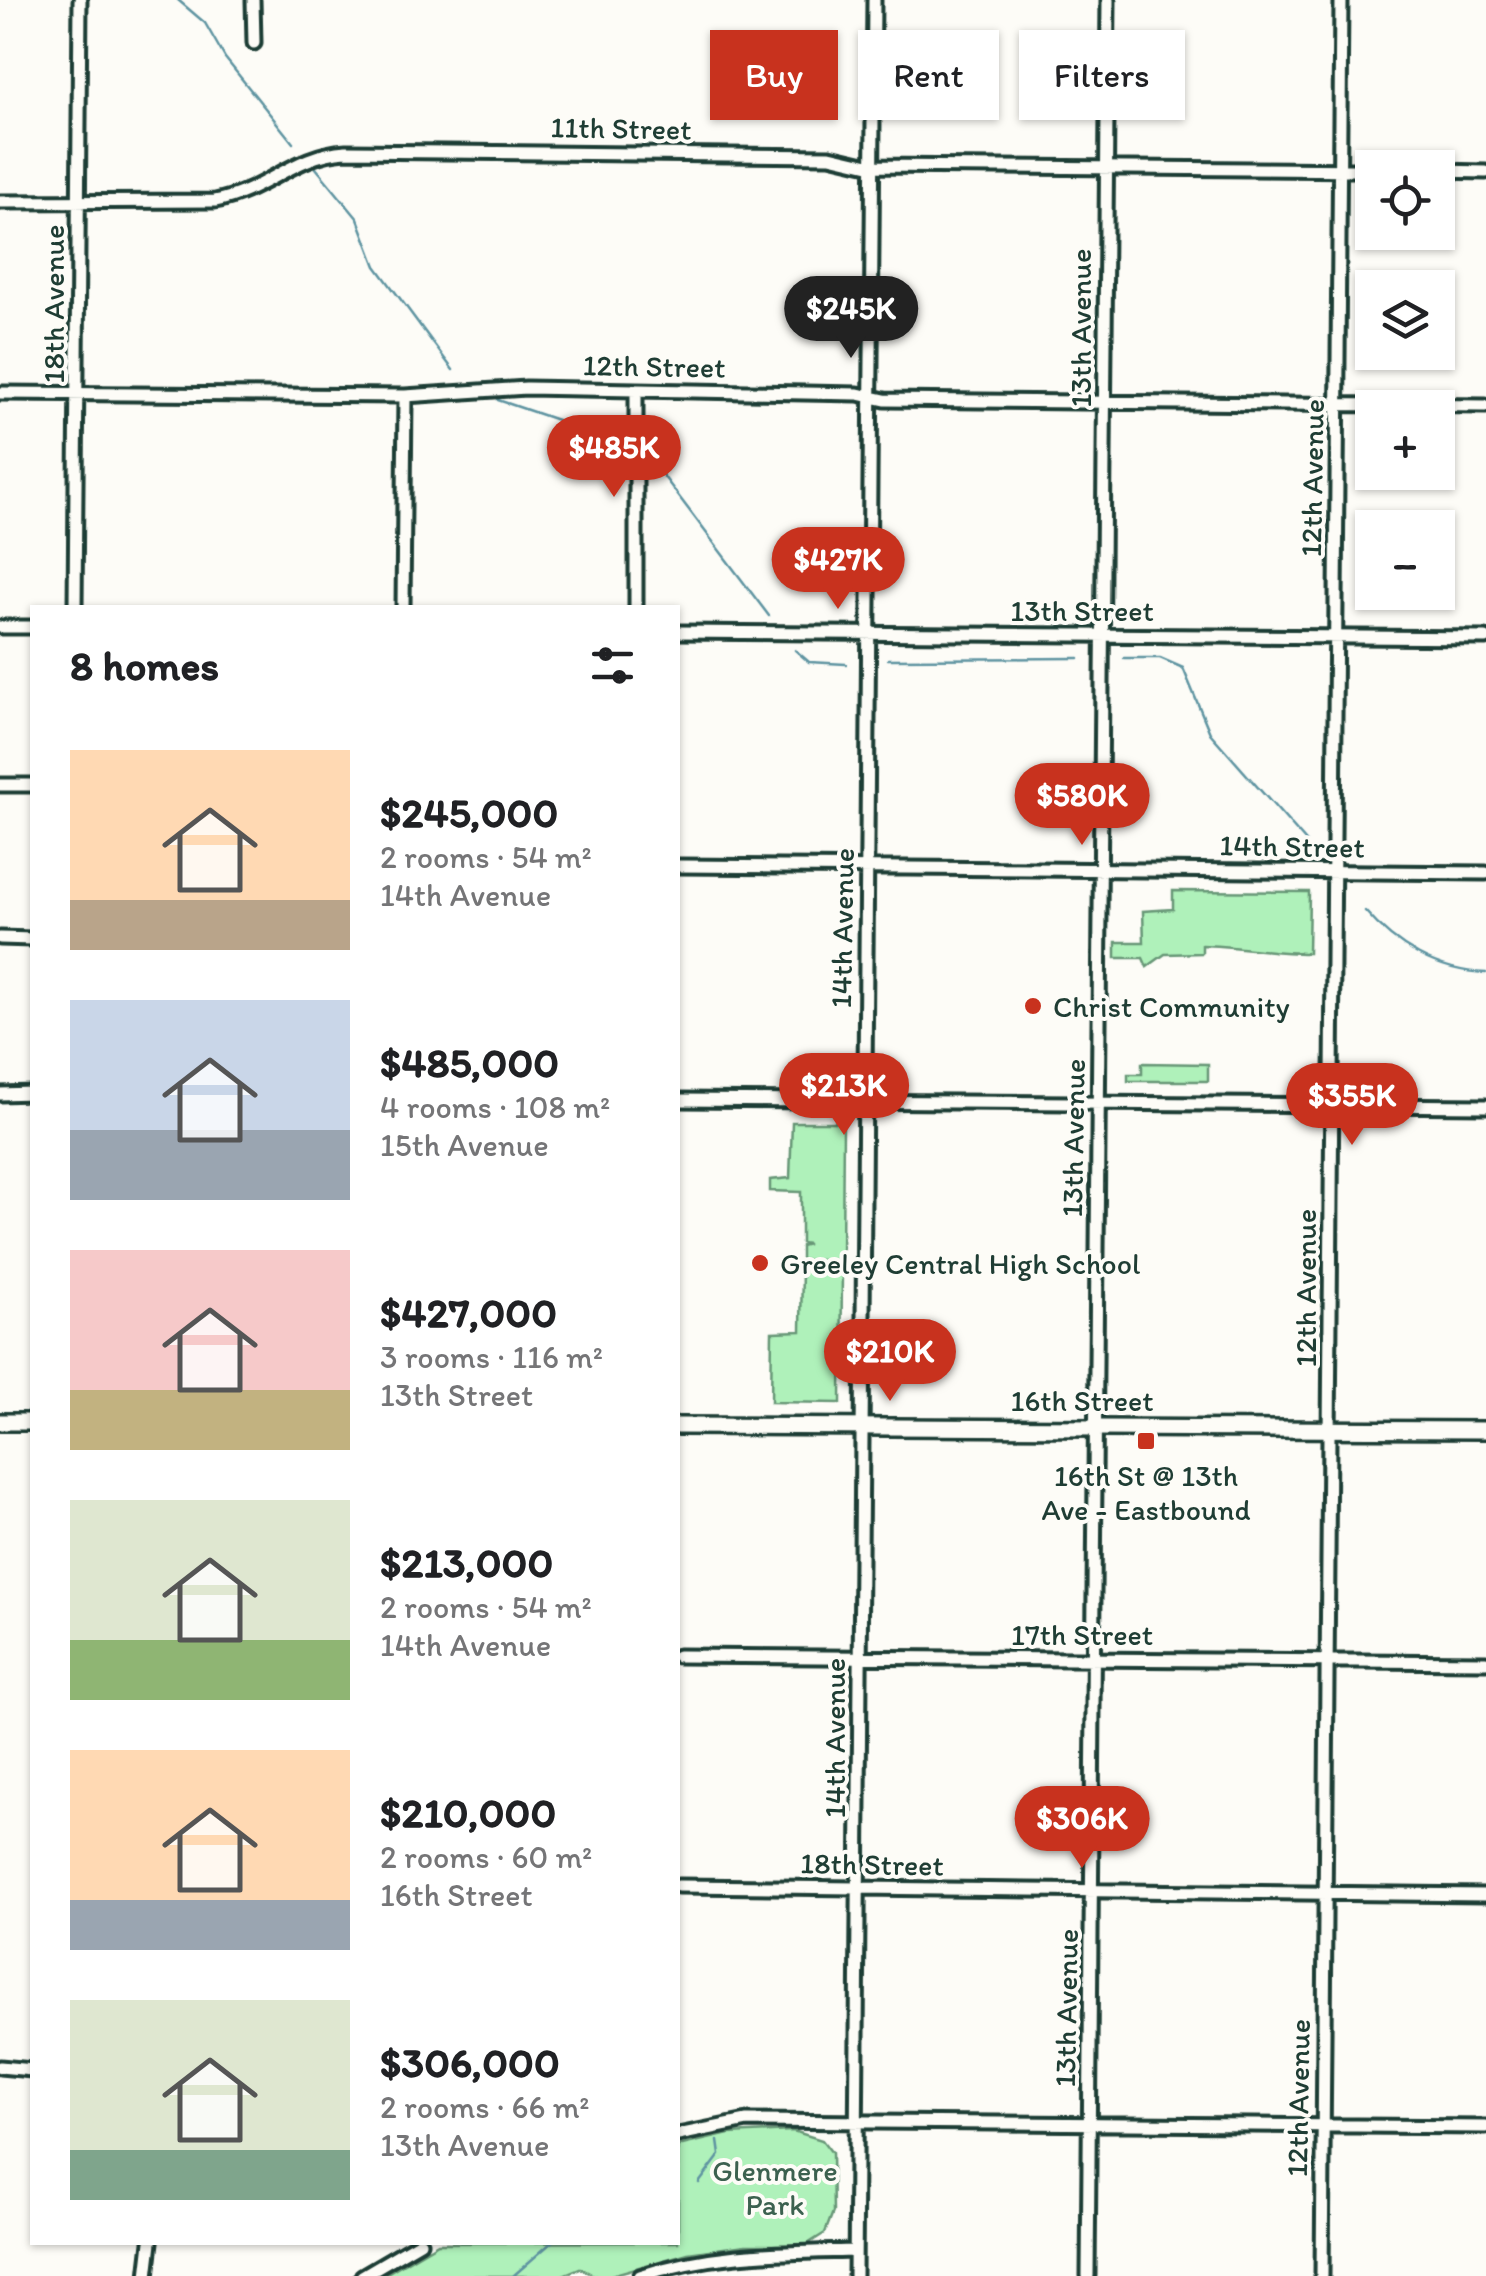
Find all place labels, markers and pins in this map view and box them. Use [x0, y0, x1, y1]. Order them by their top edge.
pin: $245K [781, 276, 921, 361]
pin: $485K [544, 415, 684, 500]
pin: $427K [768, 527, 908, 612]
pin: $580K [1012, 763, 1152, 848]
place label: Christ Community [1053, 988, 1290, 1025]
marker: Christ Community [1022, 995, 1044, 1017]
pin: $213K [774, 1053, 914, 1138]
pin: $355K [1282, 1063, 1422, 1148]
place label: Greeley Central High School [780, 1245, 1141, 1282]
marker: Greeley Central High School [749, 1252, 771, 1274]
pin: $210K [820, 1319, 960, 1404]
marker: 16th St @ 13th Ave - Eastbound [1135, 1430, 1157, 1452]
place label: 16th St @ 13th Ave - Eastbound [1041, 1457, 1251, 1528]
pin: $306K [1012, 1786, 1152, 1871]

